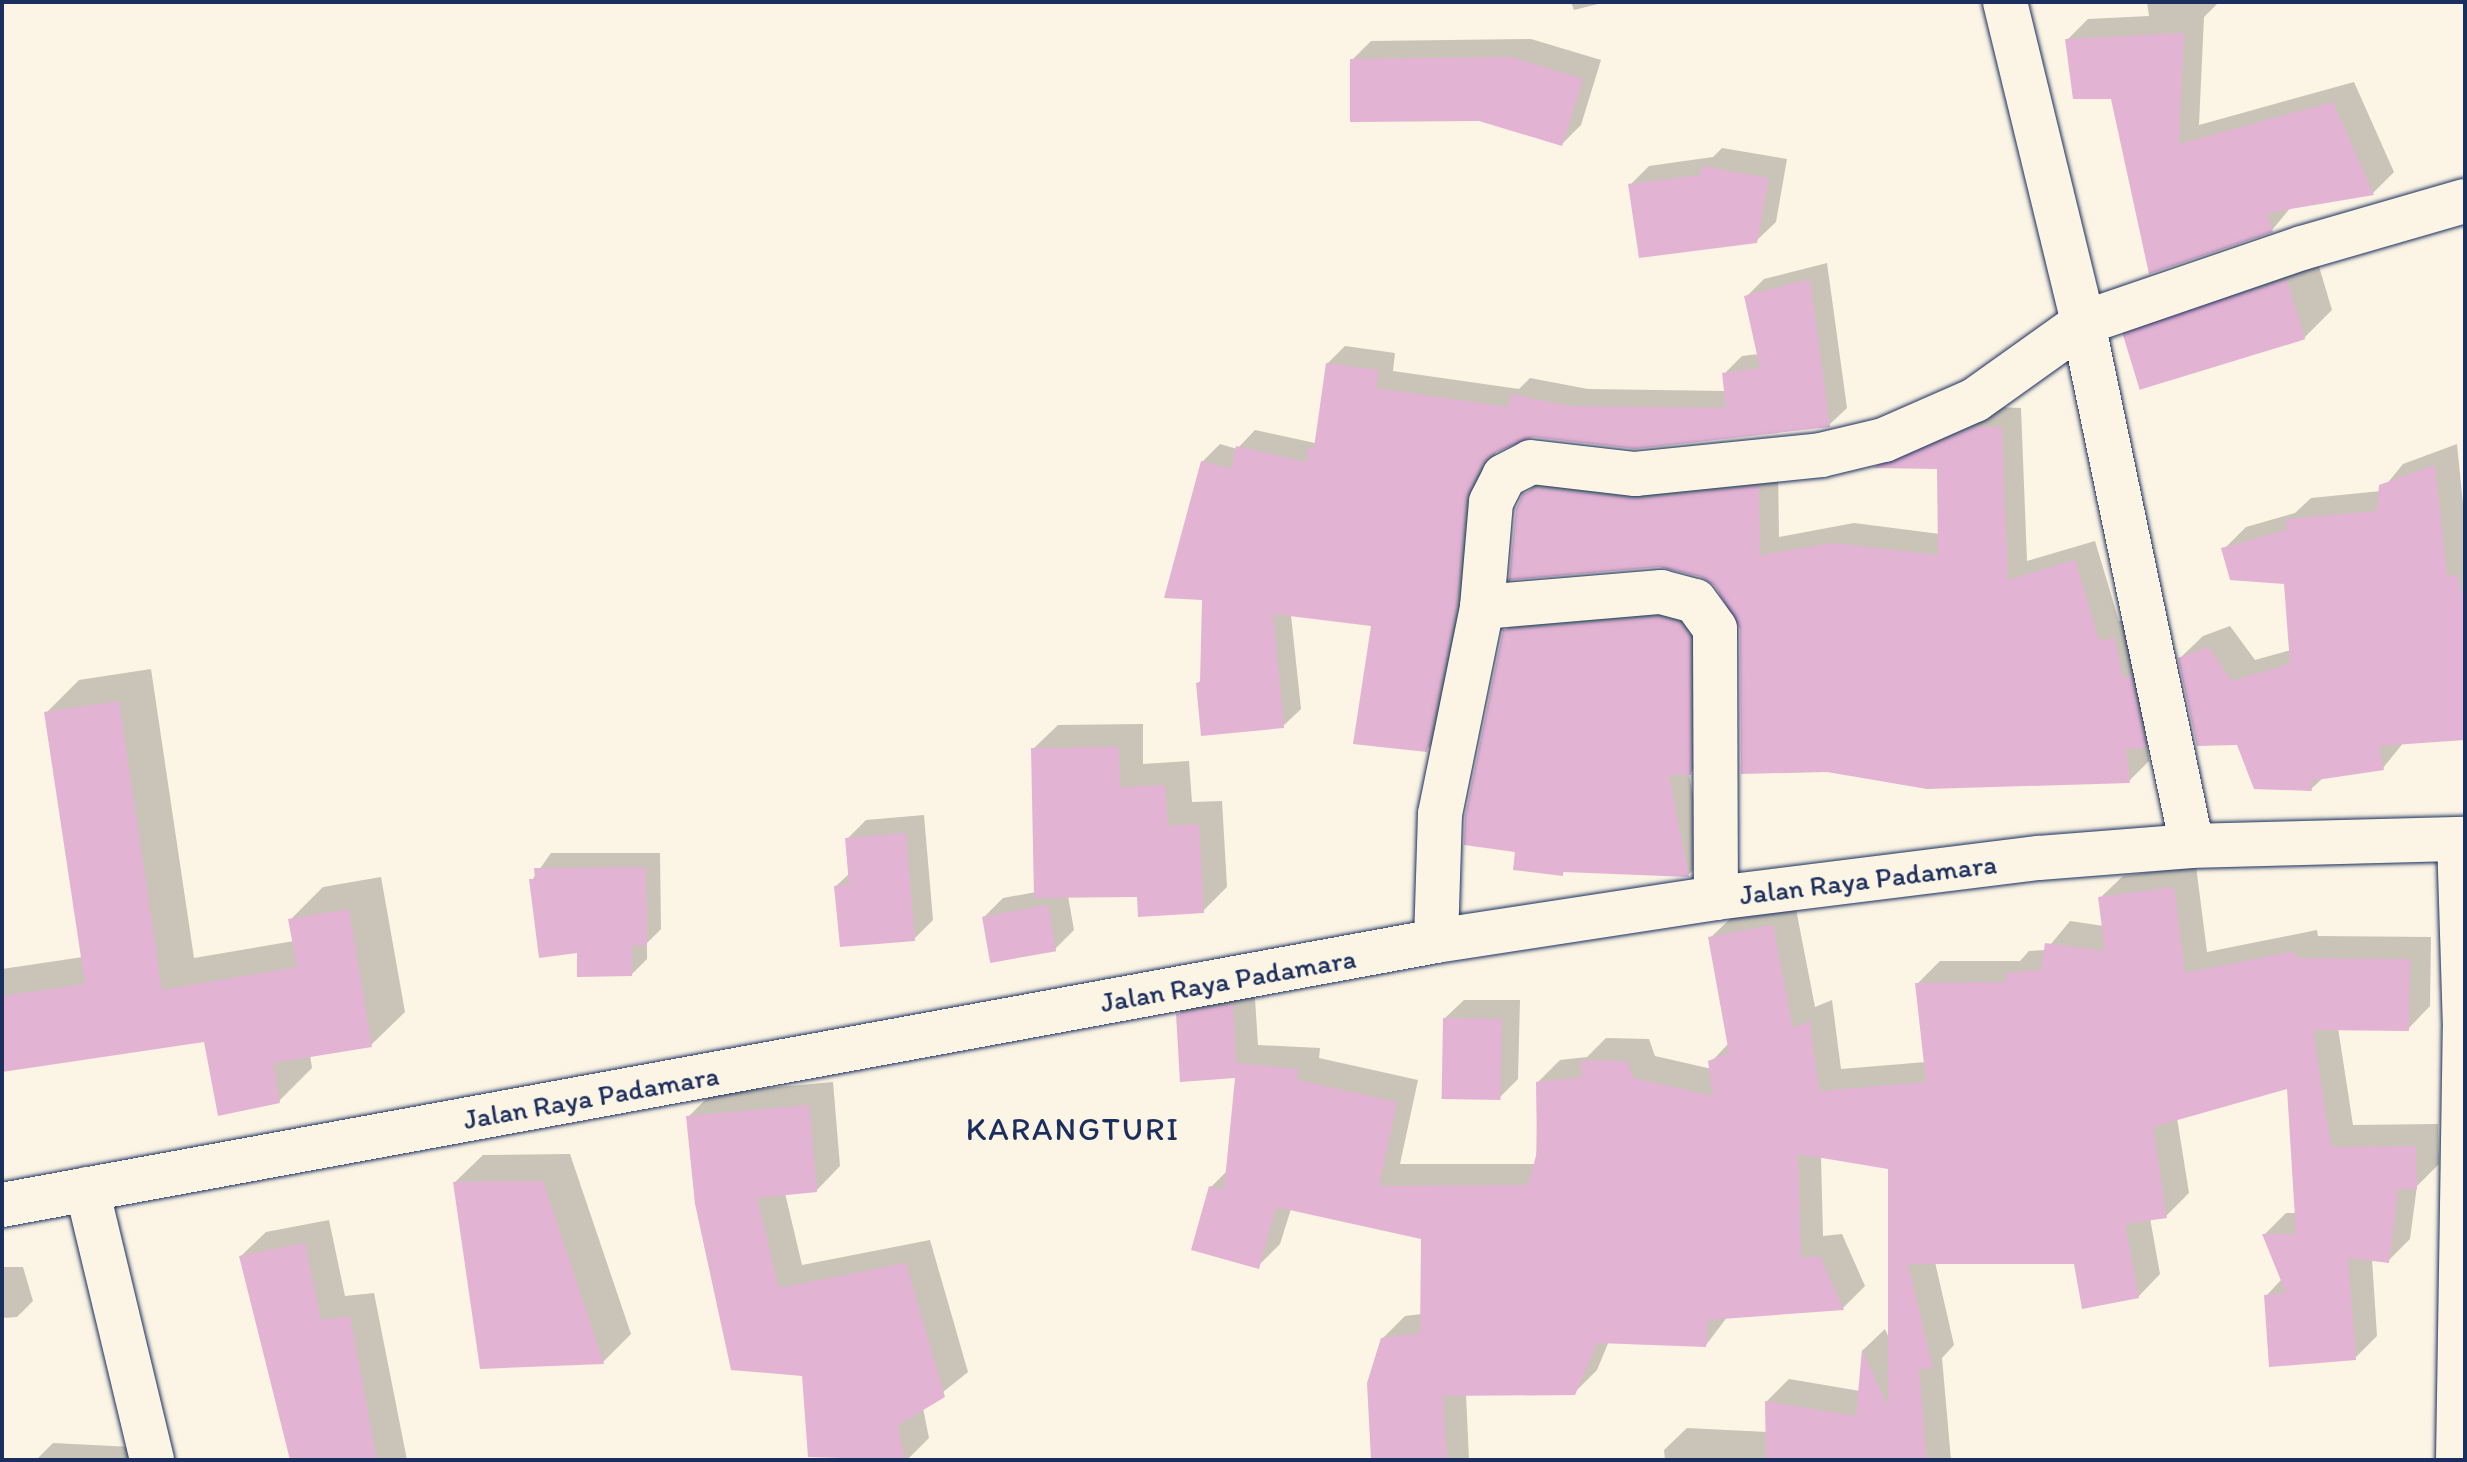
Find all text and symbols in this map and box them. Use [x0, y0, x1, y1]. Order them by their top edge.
street label: Jalan Raya Padamara [1739, 847, 1997, 911]
street label: Jalan Raya Padamara [1099, 941, 1357, 1019]
street label: Jalan Raya Padamara [462, 1058, 720, 1136]
district label: KARANGTURI [965, 1110, 1181, 1148]

